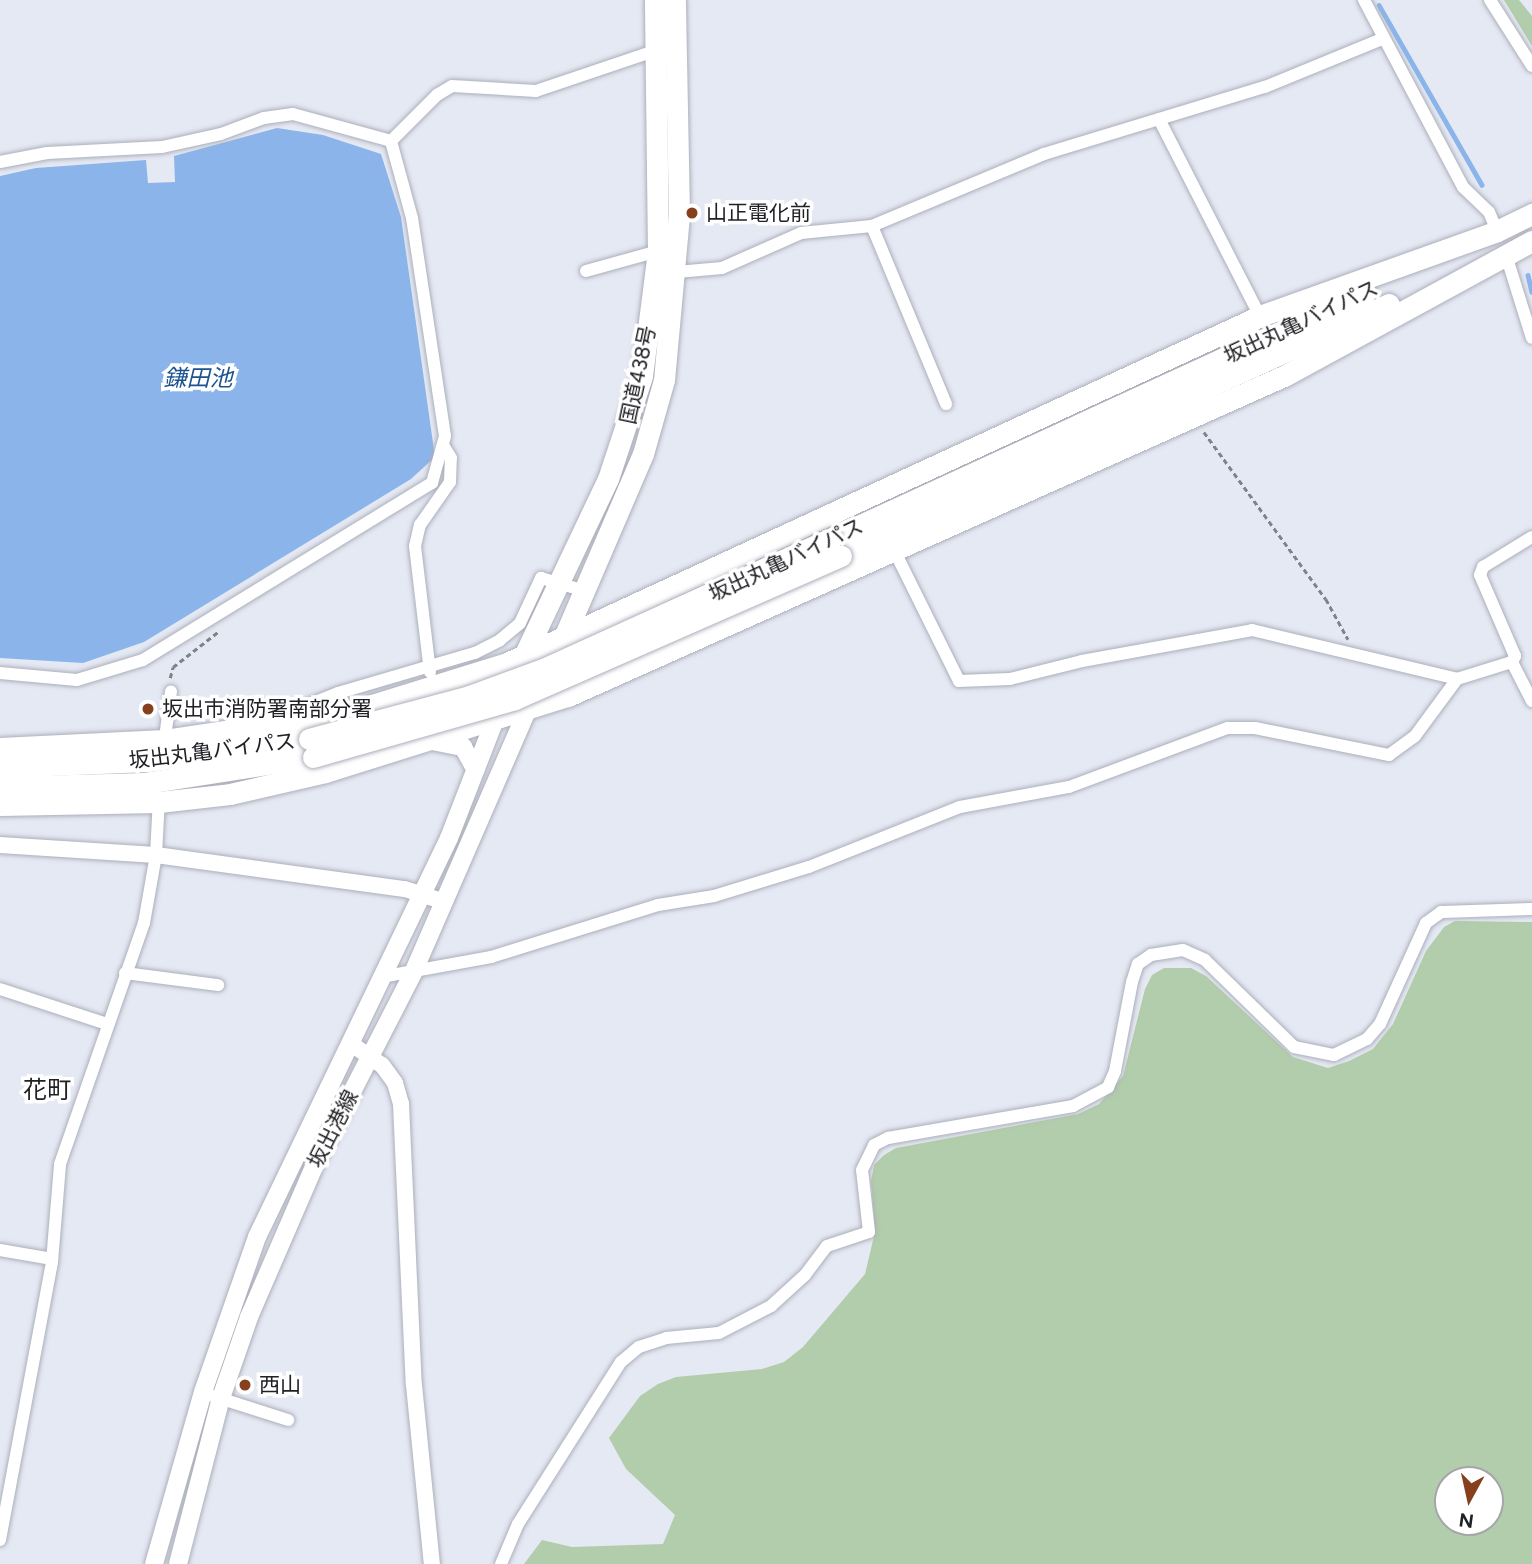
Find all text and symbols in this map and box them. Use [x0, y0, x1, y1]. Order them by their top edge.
place label: 山正電化前 [706, 200, 811, 226]
marker: 山正電化前 [684, 205, 700, 221]
street label: 坂出丸亀バイパス [1220, 275, 1382, 369]
street label: 国道438号 [615, 323, 661, 427]
water label: 鎌田池 [164, 364, 232, 392]
street label: 坂出丸亀バイパス [705, 513, 867, 607]
place label: 坂出市消防署南部分署 [162, 696, 372, 722]
marker: 坂出市消防署南部分署 [140, 701, 156, 717]
street label: 坂出丸亀バイパス [127, 728, 297, 774]
district label: 花町 [23, 1076, 71, 1104]
street label: 坂出港線 [303, 1086, 363, 1172]
place label: 西山 [259, 1372, 301, 1398]
marker: 西山 [237, 1377, 253, 1393]
north arrow [1434, 1466, 1504, 1536]
text: N [1457, 1508, 1475, 1533]

